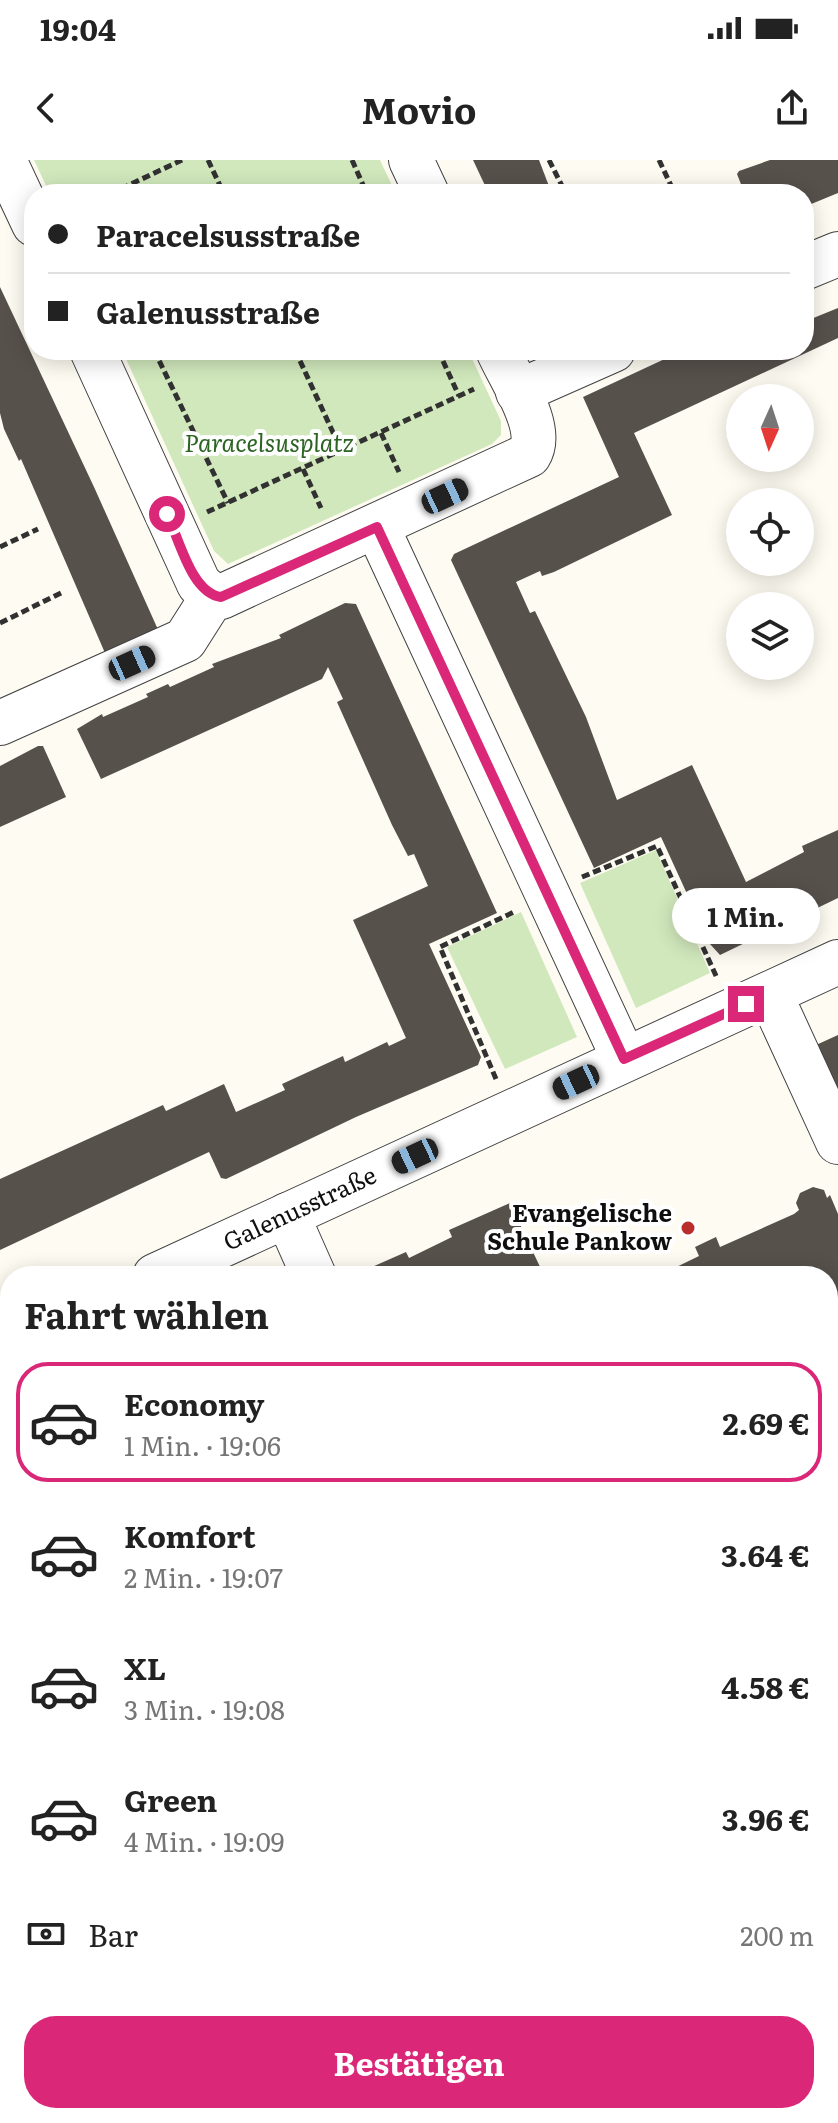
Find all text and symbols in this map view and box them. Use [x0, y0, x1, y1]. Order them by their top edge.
text: 19:04 [40, 6, 116, 50]
text: Movio [362, 82, 476, 135]
icon: back [24, 86, 68, 130]
icon: share [770, 86, 814, 130]
text: Paracelsusstraße [96, 212, 360, 256]
text: Galenusstraße [96, 289, 320, 333]
north arrow [726, 384, 814, 472]
map controls [726, 384, 814, 680]
park label: Paracelsusplatz [184, 424, 354, 459]
car [418, 475, 472, 517]
button: locate [726, 488, 814, 576]
route start [149, 496, 185, 532]
button: layers [726, 592, 814, 680]
car [105, 642, 159, 684]
callout: 1 Min. [672, 888, 820, 944]
text: 1 Min. [707, 896, 785, 935]
route end [728, 986, 764, 1022]
car [549, 1061, 603, 1103]
car [388, 1135, 442, 1177]
street label: Galenusstraße [217, 1156, 381, 1257]
place label: Evangelische Schule Pankow [487, 1194, 672, 1257]
marker: Evangelische Schule Pankow [679, 1219, 697, 1237]
text: Fahrt wählen [24, 1287, 269, 1340]
text: Economy [124, 1381, 264, 1425]
icon: car [28, 1386, 100, 1458]
text: 2.69 € [722, 1400, 810, 1444]
text: 1 Min. · 19:06 [124, 1425, 281, 1464]
text: Komfort [124, 1513, 256, 1557]
icon: car [28, 1518, 100, 1590]
text: 3.64 € [721, 1532, 810, 1576]
text: 2 Min. · 19:07 [124, 1557, 283, 1596]
text: XL [124, 1645, 166, 1689]
icon: car [28, 1650, 100, 1722]
text: 4.58 € [721, 1664, 810, 1708]
text: 3 Min. · 19:08 [124, 1689, 285, 1728]
text: Green [124, 1777, 217, 1821]
icon: car [28, 1782, 100, 1854]
text: 3.96 € [722, 1796, 810, 1840]
text: 4 Min. · 19:09 [124, 1821, 284, 1860]
icon: cash [24, 1912, 68, 1956]
text: Bar [88, 1912, 138, 1956]
text: 200 m [740, 1915, 814, 1954]
button: Bestätigen [24, 2016, 814, 2108]

